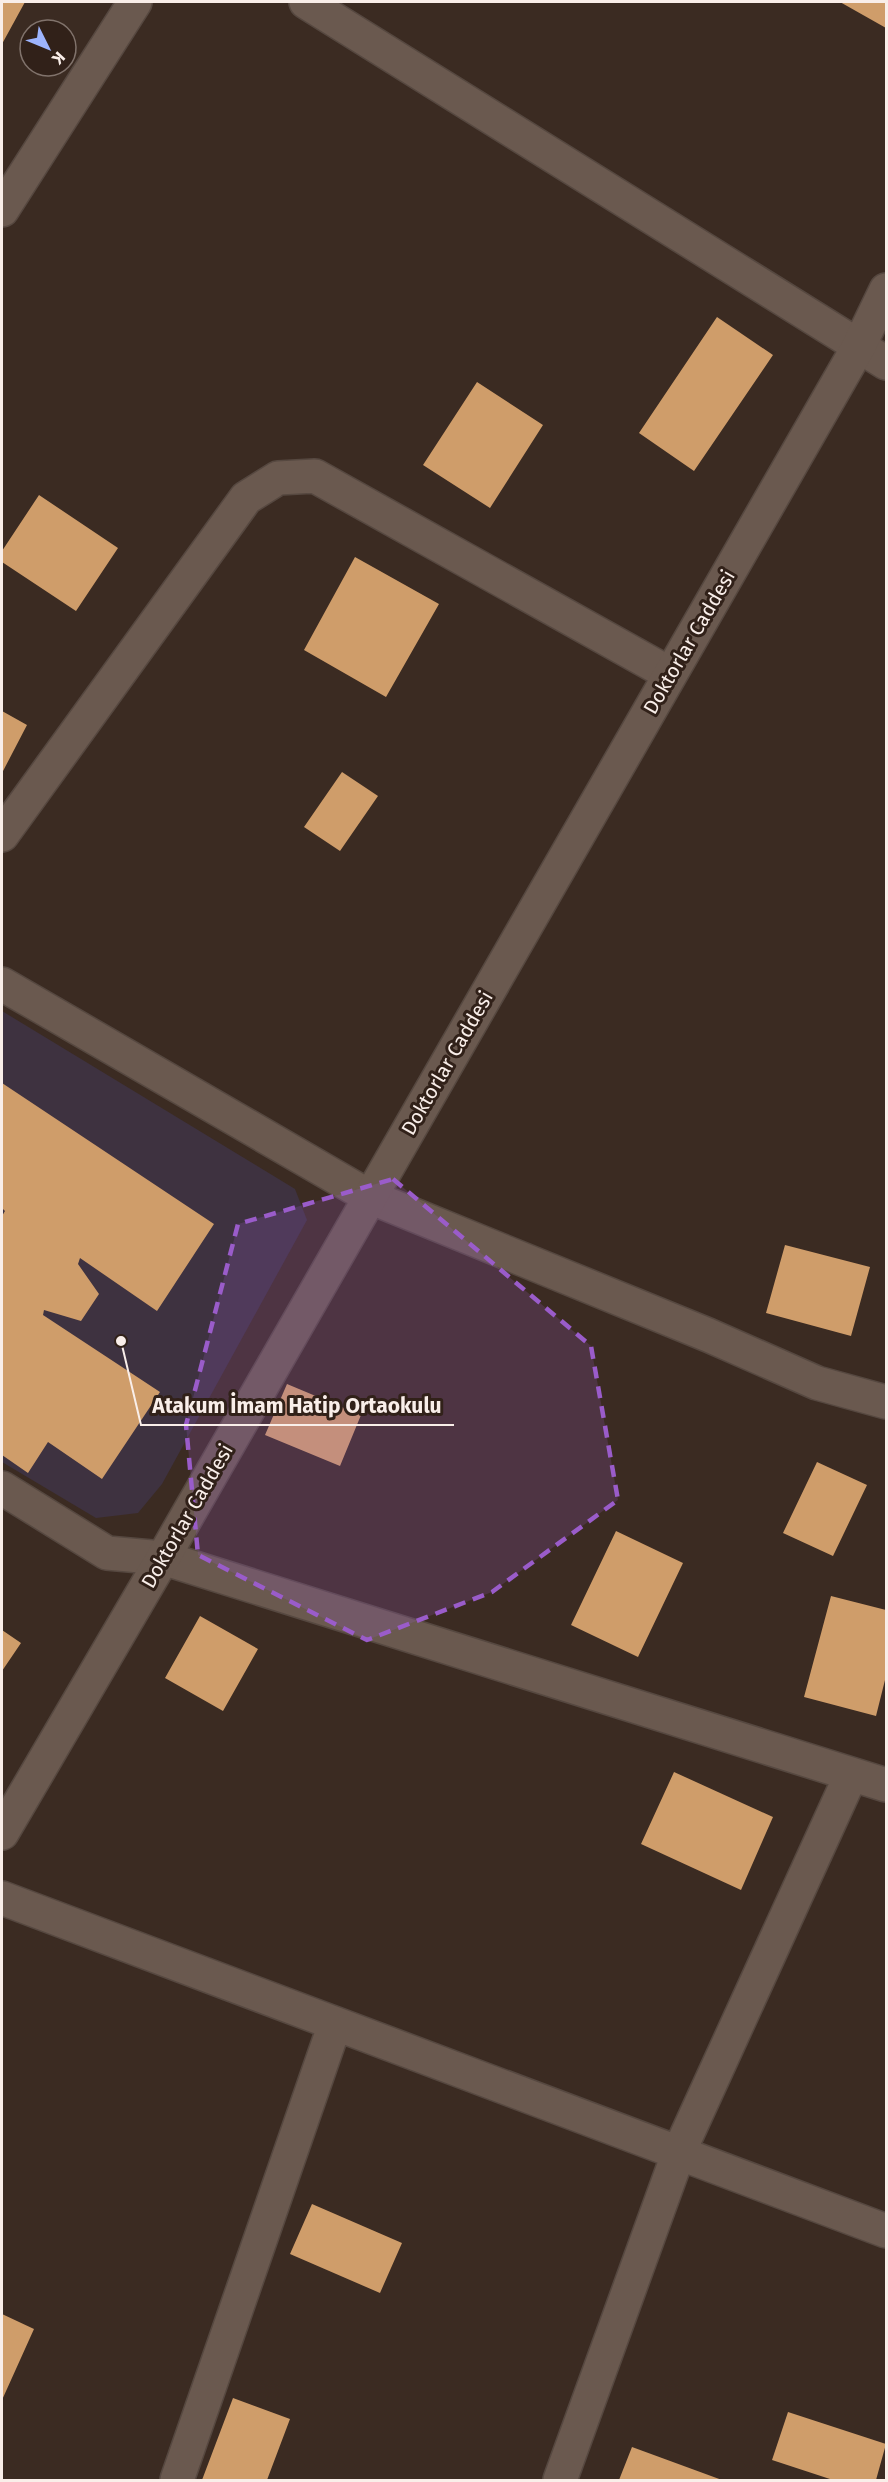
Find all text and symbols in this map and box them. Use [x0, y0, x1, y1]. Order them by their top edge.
north arrow [18, 18, 78, 78]
text: K [48, 48, 69, 69]
street label: Doktorlar Caddesi [638, 566, 740, 718]
street label: Doktorlar Caddesi [396, 987, 498, 1139]
callout: Atakum İmam Hatip Ortaokulu [141, 1386, 454, 1425]
text: Atakum İmam Hatip Ortaokulu [151, 1392, 442, 1419]
street label: Doktorlar Caddesi [136, 1440, 238, 1592]

